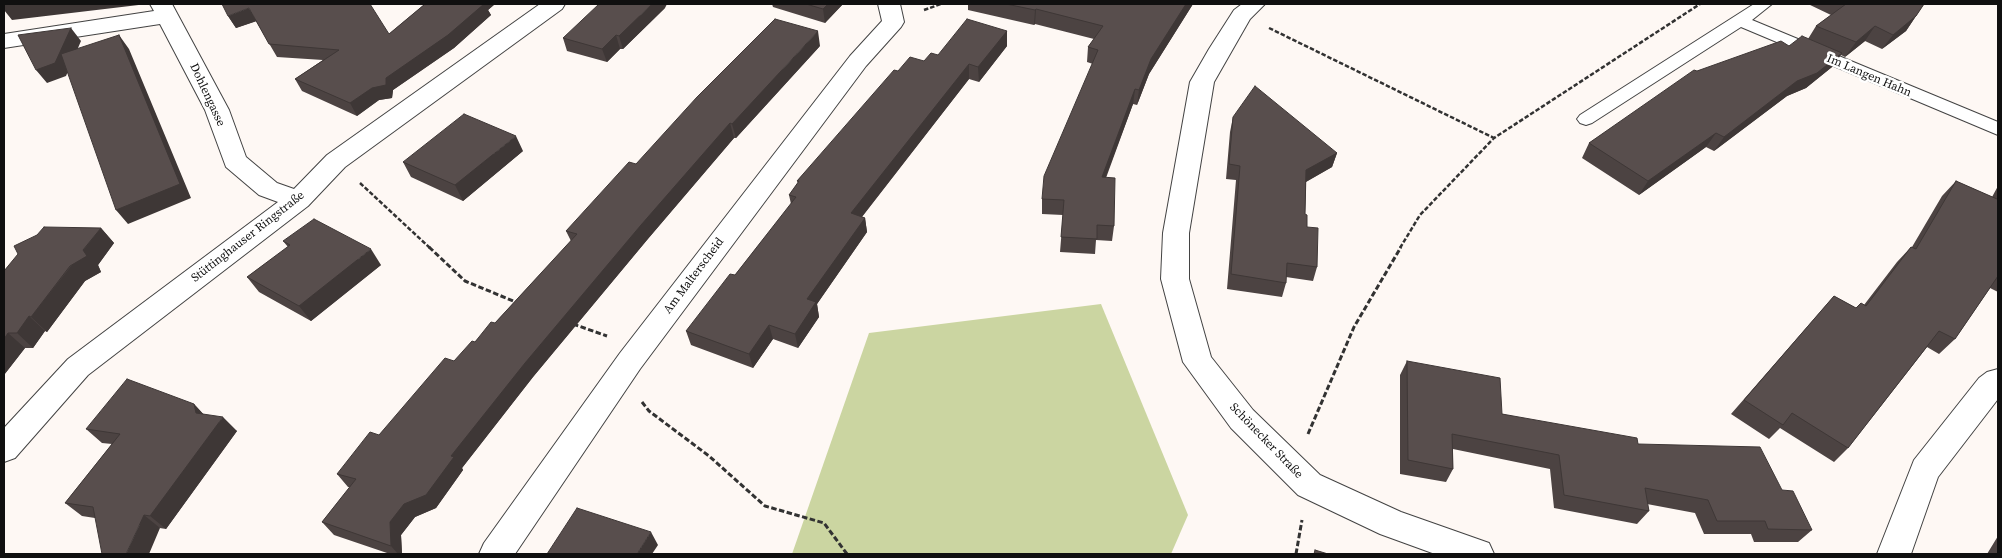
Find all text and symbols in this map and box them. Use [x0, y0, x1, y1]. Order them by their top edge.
street label: Im Langen Hahn [1824, 52, 1914, 100]
street label: Dohlengasse [186, 61, 228, 129]
street label: Stüttinghauser Ringstraße [189, 188, 307, 286]
street label: Am Malterscheid [661, 235, 727, 317]
street label: Schönecker Straße [1226, 400, 1306, 482]

